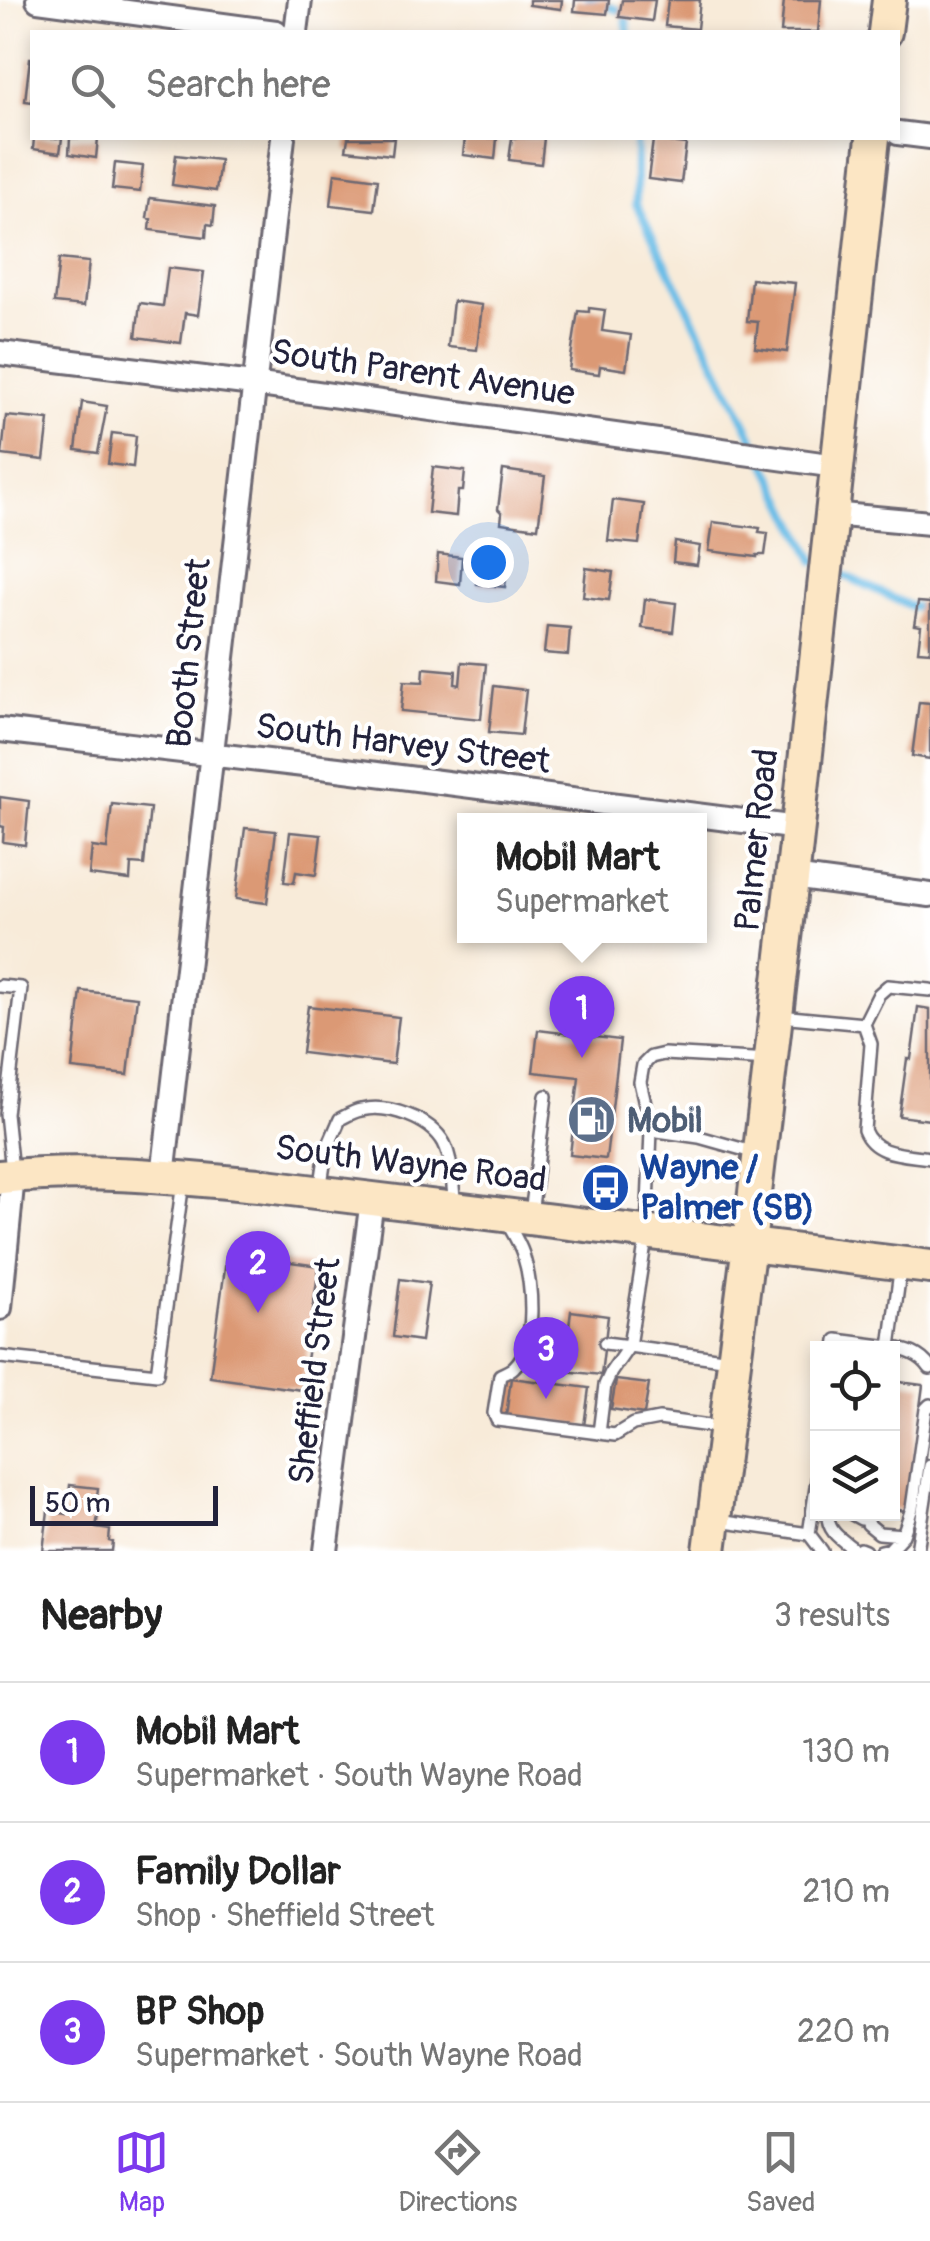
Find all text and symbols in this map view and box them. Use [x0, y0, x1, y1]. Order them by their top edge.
search box [30, 30, 900, 140]
icon: search [65, 58, 120, 113]
text: Search here [145, 61, 331, 109]
street label: South Parent Avenue [268, 330, 578, 416]
your location [463, 537, 514, 588]
street label: Booth Street [157, 555, 221, 750]
street label: South Harvey Street [253, 704, 553, 784]
street label: Palmer Road [726, 747, 788, 934]
popup [457, 813, 707, 943]
text: Mobil Mart [495, 834, 659, 882]
text: Supermarket [495, 882, 669, 922]
pin: 1 [550, 976, 614, 1058]
fuel station icon: Mobil [566, 1094, 618, 1146]
place label: Mobil [627, 1099, 703, 1143]
street label: South Wayne Road [273, 1126, 549, 1202]
place label: Wayne / Palmer (SB) [640, 1146, 815, 1230]
bus stop icon: Wayne / Palmer (SB) [579, 1161, 631, 1213]
pin: 2 [226, 1230, 290, 1313]
street label: Sheffield Street [279, 1254, 351, 1487]
pin: 3 [514, 1316, 578, 1399]
map controls [810, 1341, 900, 1521]
button: locate [810, 1341, 900, 1431]
button: layers [810, 1431, 900, 1521]
scale bar [30, 1481, 218, 1526]
text: 50 m [45, 1486, 110, 1521]
text: Nearby [40, 1590, 162, 1642]
text: 3 results [774, 1596, 890, 1636]
text: Mobil Mart [135, 1708, 299, 1756]
text: 1 [66, 1732, 79, 1772]
text: 130 m [802, 1732, 890, 1772]
text: Supermarket · South Wayne Road [135, 1756, 583, 1796]
text: Family Dollar [135, 1848, 341, 1896]
text: 2 [64, 1872, 81, 1912]
text: 210 m [802, 1872, 890, 1912]
text: Shop · Sheffield Street [135, 1896, 434, 1936]
text: BP Shop [135, 1988, 264, 2036]
text: 3 [64, 2012, 81, 2052]
text: 220 m [797, 2012, 890, 2052]
text: Supermarket · South Wayne Road [135, 2036, 583, 2076]
tab: Map [114, 2125, 169, 2220]
tab: Directions [398, 2125, 517, 2220]
tab: Saved [746, 2125, 816, 2220]

